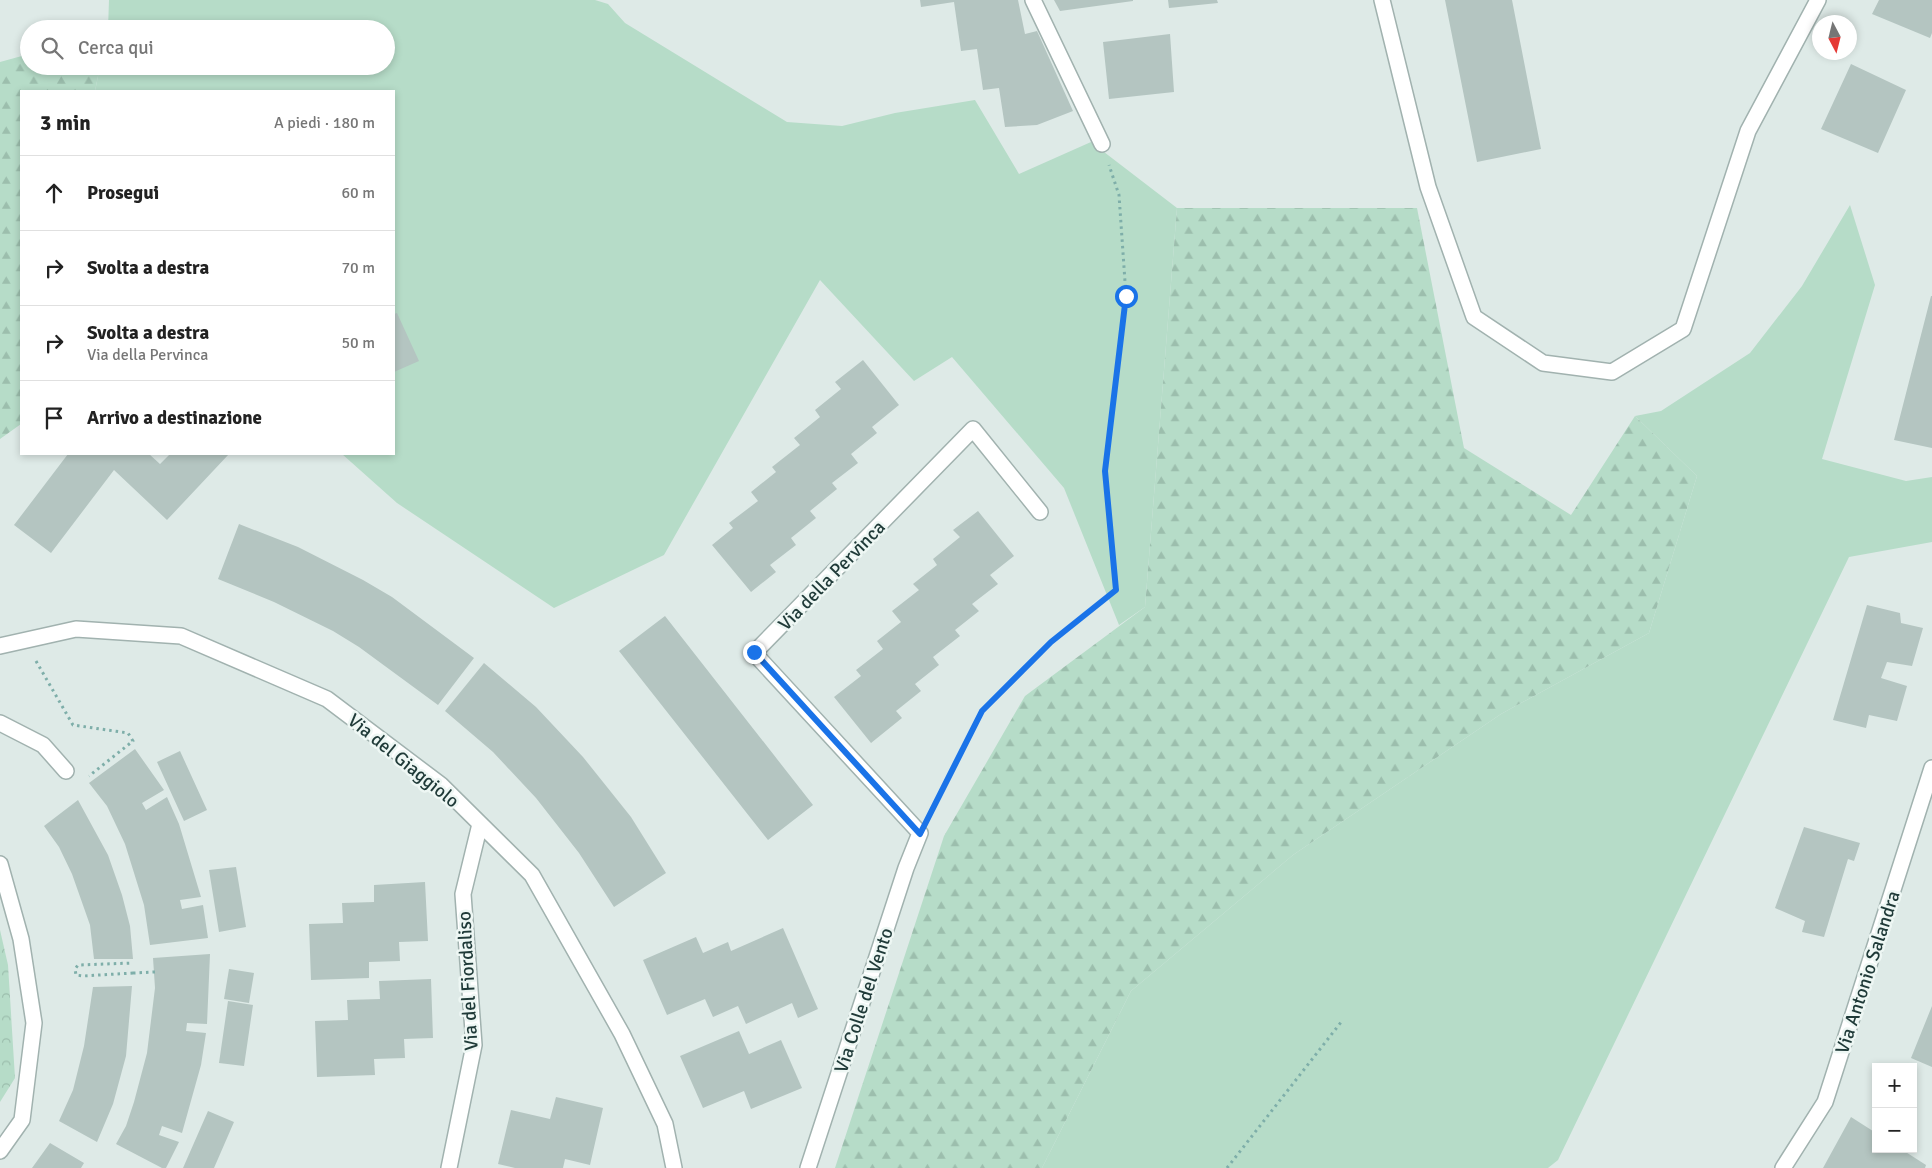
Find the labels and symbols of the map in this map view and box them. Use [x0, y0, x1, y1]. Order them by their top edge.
north arrow [1812, 15, 1857, 60]
route start [1115, 285, 1138, 308]
street label: Via della Pervinca [773, 516, 890, 636]
route end [743, 641, 766, 664]
street label: Via del Giaggiolo [343, 709, 464, 813]
street label: Via Antonio Salandra [1830, 888, 1906, 1057]
street label: Via del Fiordaliso [452, 911, 484, 1051]
street label: Via Colle del Vento [829, 925, 899, 1076]

